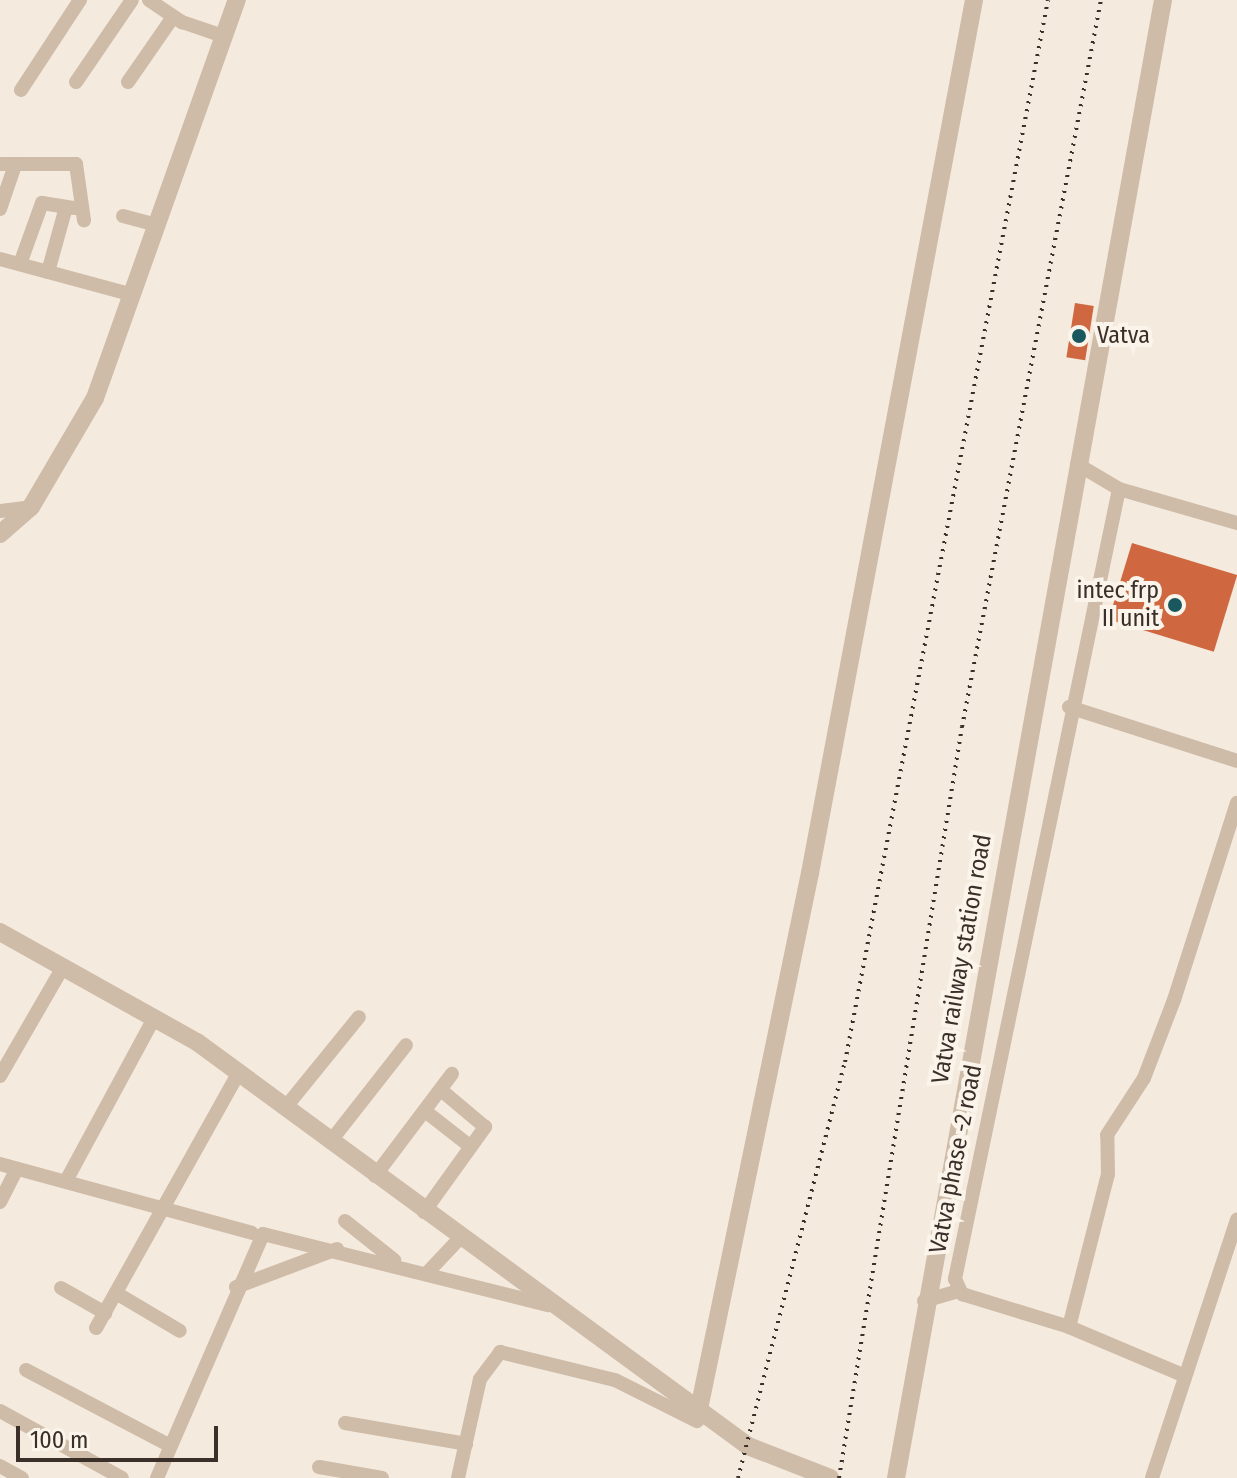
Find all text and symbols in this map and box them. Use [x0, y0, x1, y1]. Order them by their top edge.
place label: Vatva [1097, 322, 1150, 350]
marker: Vatva [1068, 325, 1090, 347]
place label: intec frp II unit [1077, 577, 1159, 633]
marker: intec frp II unit [1166, 596, 1184, 614]
street label: Vatva railway station road [926, 832, 998, 1086]
street label: Vatva phase -2 road [924, 1062, 988, 1256]
scale bar [20, 1410, 222, 1460]
text: 100 m [30, 1426, 88, 1454]

